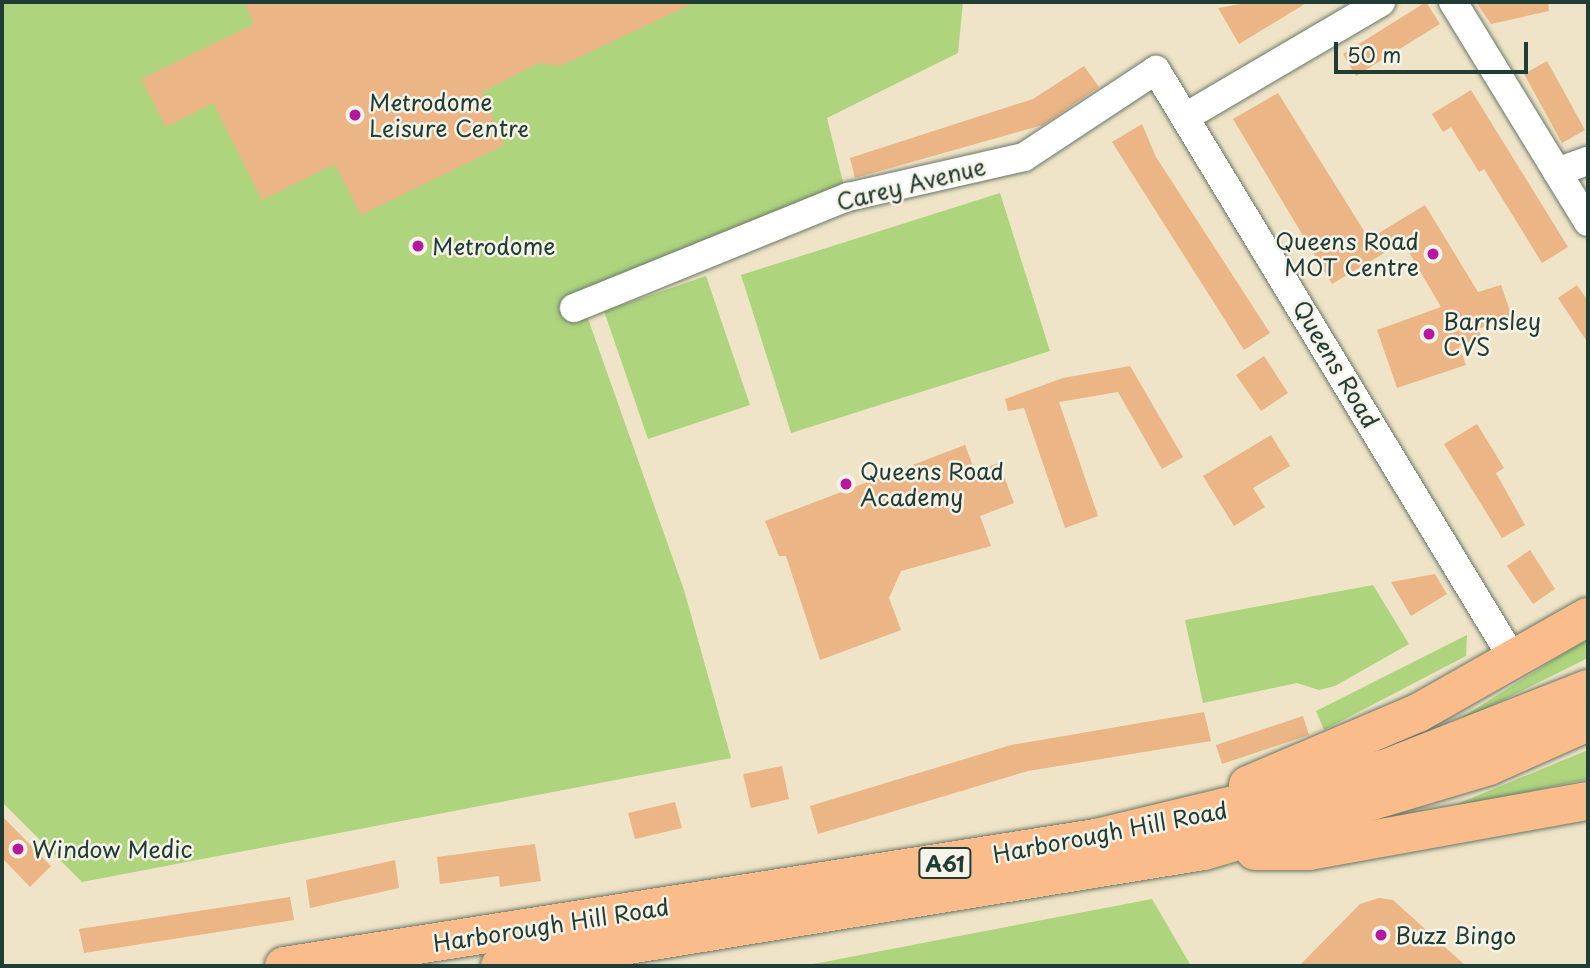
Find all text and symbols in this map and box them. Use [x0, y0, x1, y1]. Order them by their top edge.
scale bar [1338, 28, 1532, 72]
text: 50 m [1347, 38, 1401, 70]
place label: Metrodome Leisure Centre [369, 88, 531, 142]
marker: Metrodome Leisure Centre [347, 107, 363, 123]
street label: Carey Avenue [833, 152, 989, 216]
place label: Queens Road MOT Centre [1275, 227, 1419, 281]
place label: Metrodome [432, 232, 556, 260]
marker: Metrodome [410, 238, 426, 254]
marker: Queens Road MOT Centre [1425, 246, 1441, 262]
street label: Queens Road [1287, 295, 1385, 433]
place label: Barnsley CVS [1443, 307, 1541, 361]
marker: Barnsley CVS [1421, 326, 1437, 342]
place label: Queens Road Academy [860, 457, 1004, 511]
marker: Queens Road Academy [838, 476, 854, 492]
street label: Harborough Hill Road [990, 796, 1230, 868]
place label: Window Medic [32, 835, 193, 863]
marker: Window Medic [10, 841, 26, 857]
road number: A61 [917, 846, 973, 880]
street label: Harborough Hill Road [431, 893, 671, 957]
place label: Buzz Bingo [1395, 921, 1515, 949]
marker: Buzz Bingo [1373, 927, 1389, 943]

